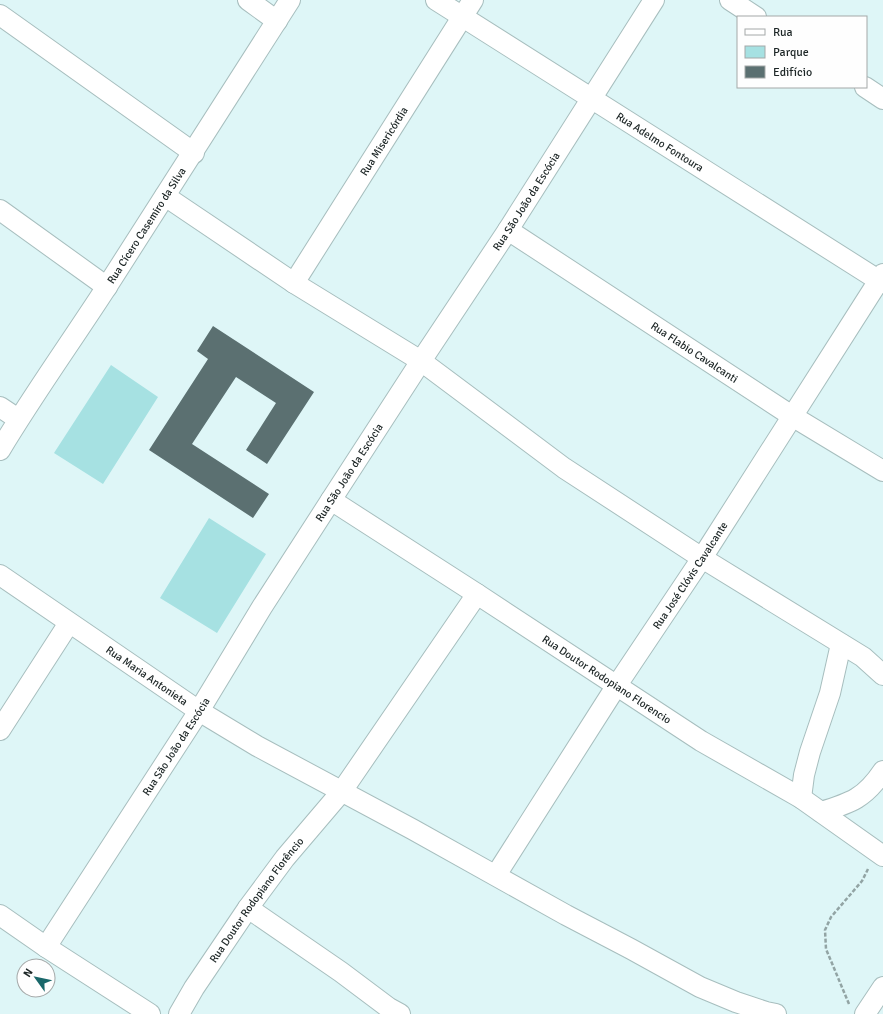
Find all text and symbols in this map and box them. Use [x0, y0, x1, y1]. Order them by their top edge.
legend [737, 16, 867, 88]
text: Rua [773, 25, 793, 40]
text: Parque [773, 45, 809, 60]
text: Edifício [773, 65, 812, 80]
street label: Rua Misericórdia [357, 104, 411, 178]
street label: Rua Adelmo Fontoura [614, 109, 706, 174]
street label: Rua São João da Escócia [490, 149, 563, 253]
street label: Rua Cícero Casemiro da Silva [104, 164, 189, 286]
street label: Rua Flabio Cavalcanti [649, 319, 741, 385]
street label: Rua São João da Escócia [312, 421, 386, 524]
street label: Rua José Clóvis Cavalcante [650, 519, 730, 632]
street label: Rua Doutor Rodopiano Florencio [540, 632, 674, 726]
street label: Rua Maria Antonieta [104, 643, 191, 708]
street label: Rua São João da Escócia [139, 695, 212, 798]
street label: Rua Doutor Rodopiano Florêncio [207, 834, 306, 965]
north arrow [16, 958, 56, 998]
text: N [20, 966, 36, 980]

